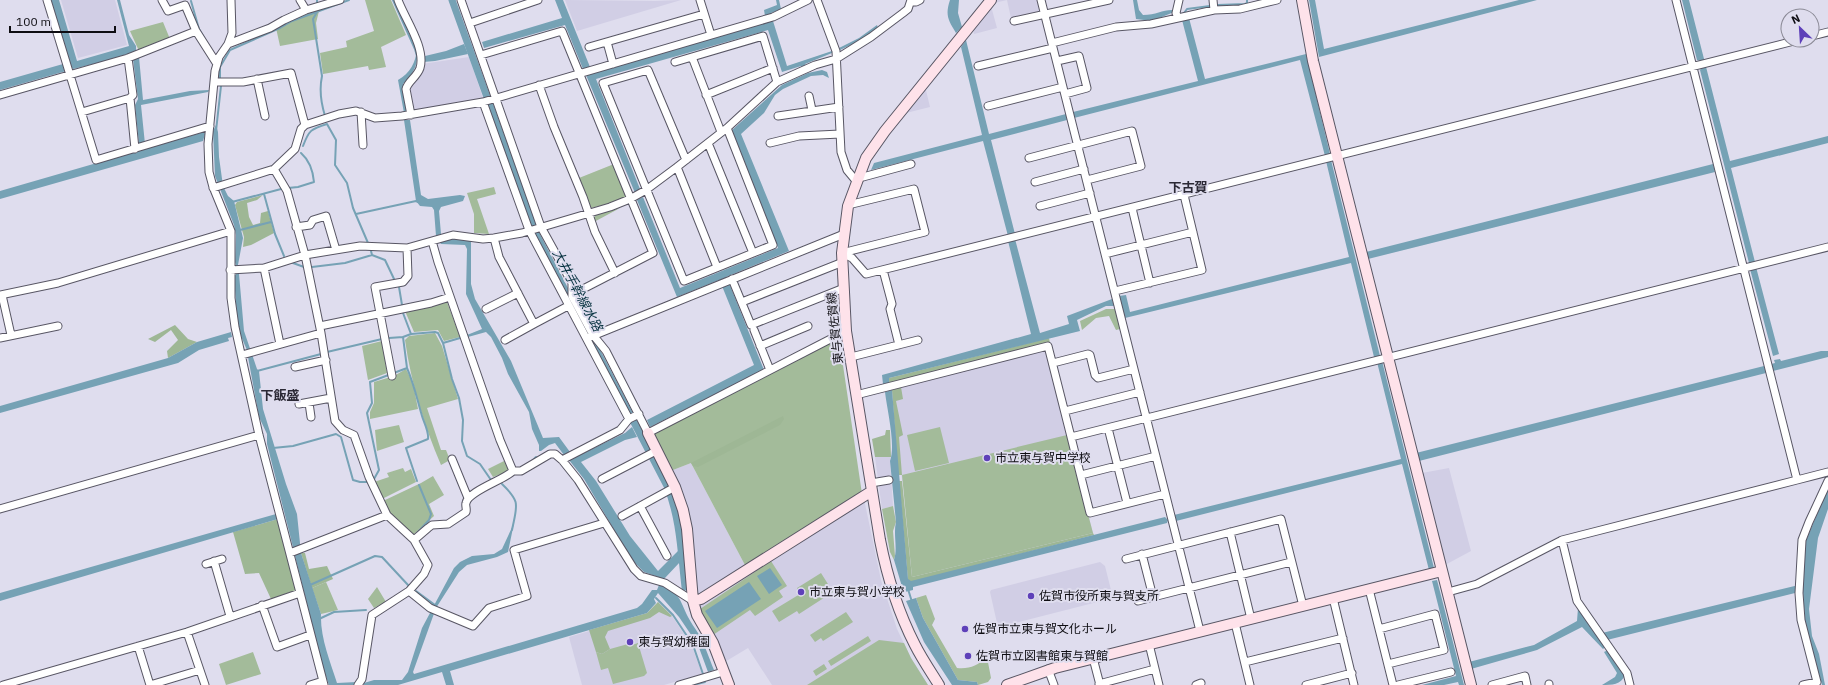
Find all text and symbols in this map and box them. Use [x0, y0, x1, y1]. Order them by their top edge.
scale bar [10, 8, 115, 34]
north arrow [1780, 8, 1820, 48]
text: N [1789, 11, 1802, 27]
text: 100 m [16, 14, 51, 29]
district label: 下古賀 [1168, 179, 1208, 196]
water label: 大井手幹線水路 [549, 246, 607, 335]
street label: 東与賀佐賀線 [823, 291, 846, 365]
district label: 下飯盛 [260, 387, 300, 404]
place label: 市立東与賀中学校 [995, 450, 1091, 465]
marker: 市立東与賀中学校 [982, 453, 992, 463]
place label: 市立東与賀小学校 [809, 584, 905, 599]
marker: 市立東与賀小学校 [796, 587, 806, 597]
place label: 佐賀市役所東与賀支所 [1039, 588, 1159, 603]
marker: 佐賀市役所東与賀支所 [1026, 591, 1036, 601]
place label: 佐賀市立東与賀文化ホール [973, 621, 1117, 636]
marker: 佐賀市立東与賀文化ホール [960, 624, 970, 634]
place label: 東与賀幼稚園 [638, 634, 710, 649]
marker: 東与賀幼稚園 [625, 637, 635, 647]
place label: 佐賀市立図書館東与賀館 [976, 648, 1108, 663]
marker: 佐賀市立図書館東与賀館 [963, 651, 973, 661]

